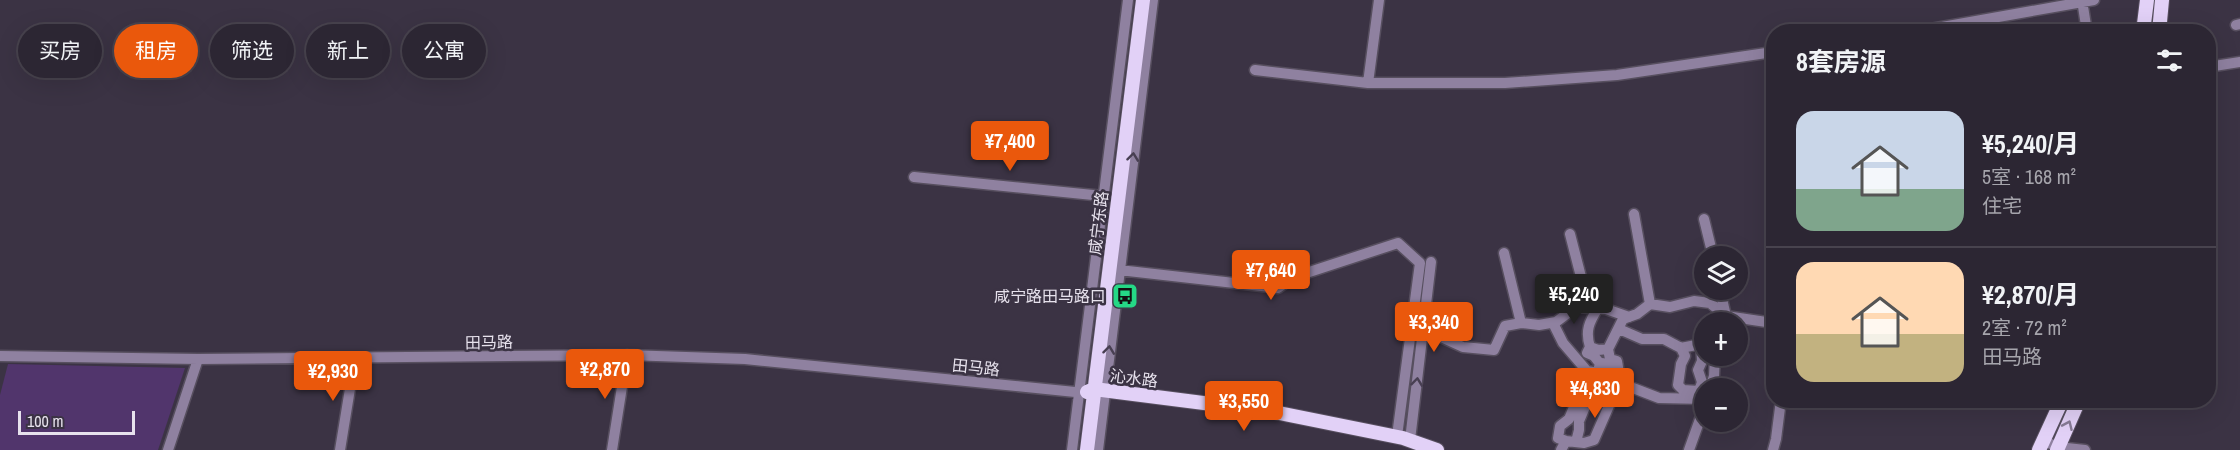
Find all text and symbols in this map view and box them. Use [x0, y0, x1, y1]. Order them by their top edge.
chip: 买房 [18, 24, 102, 78]
chip: 租房 [114, 24, 198, 78]
chip: 筛选 [210, 24, 294, 78]
chip: 新上 [306, 24, 390, 78]
chip: 公寓 [402, 24, 486, 78]
text: 8套房源 [1796, 44, 1886, 79]
icon: filters [2153, 44, 2186, 77]
pin: ¥7,400 [961, 121, 1059, 172]
text: ¥5,240/月 [1982, 126, 2079, 161]
text: ¥7,400 [985, 127, 1035, 154]
icon: home [1844, 135, 1916, 207]
one-way arrow [1127, 152, 1139, 161]
text: 5室 · 168 m² [1982, 163, 2076, 190]
street label: 咸宁东路 [1083, 190, 1113, 256]
text: 住宅 [1982, 192, 2022, 219]
map controls [1694, 246, 1748, 432]
button: layers [1694, 246, 1748, 300]
pin: ¥7,640 [1222, 250, 1320, 301]
text: ¥7,640 [1246, 256, 1296, 283]
pin: ¥5,240 [1525, 274, 1623, 325]
text: ¥2,870/月 [1982, 277, 2079, 312]
text: ¥5,240 [1549, 280, 1599, 307]
bus stop icon: 咸宁路田马路口 [1110, 281, 1140, 311]
place label: 咸宁路田马路口 [994, 285, 1106, 307]
icon: home [1844, 286, 1916, 358]
pin: ¥3,340 [1385, 302, 1483, 353]
text: ¥3,340 [1409, 308, 1459, 335]
button: + [1694, 312, 1748, 366]
text: 2室 · 72 m² [1982, 314, 2067, 341]
street label: 田马路 [465, 331, 513, 353]
text: 田马路 [1982, 343, 2042, 370]
one-way arrow [1102, 346, 1115, 355]
pin: ¥2,870 [556, 349, 654, 400]
pin: ¥2,930 [284, 351, 382, 402]
street label: 田马路 [951, 354, 1001, 380]
text: ¥2,870 [580, 355, 630, 382]
text: ¥2,930 [308, 357, 358, 384]
street label: 沁水路 [1109, 364, 1159, 392]
pin: ¥4,830 [1546, 368, 1644, 419]
text: ¥4,830 [1570, 374, 1620, 401]
one-way arrow [1410, 377, 1422, 386]
button: − [1694, 378, 1748, 432]
pin: ¥3,550 [1195, 381, 1293, 432]
text: ¥3,550 [1219, 387, 1269, 414]
scale bar [18, 408, 135, 436]
text: 100 m [27, 410, 63, 432]
one-way arrow [2060, 421, 2072, 432]

